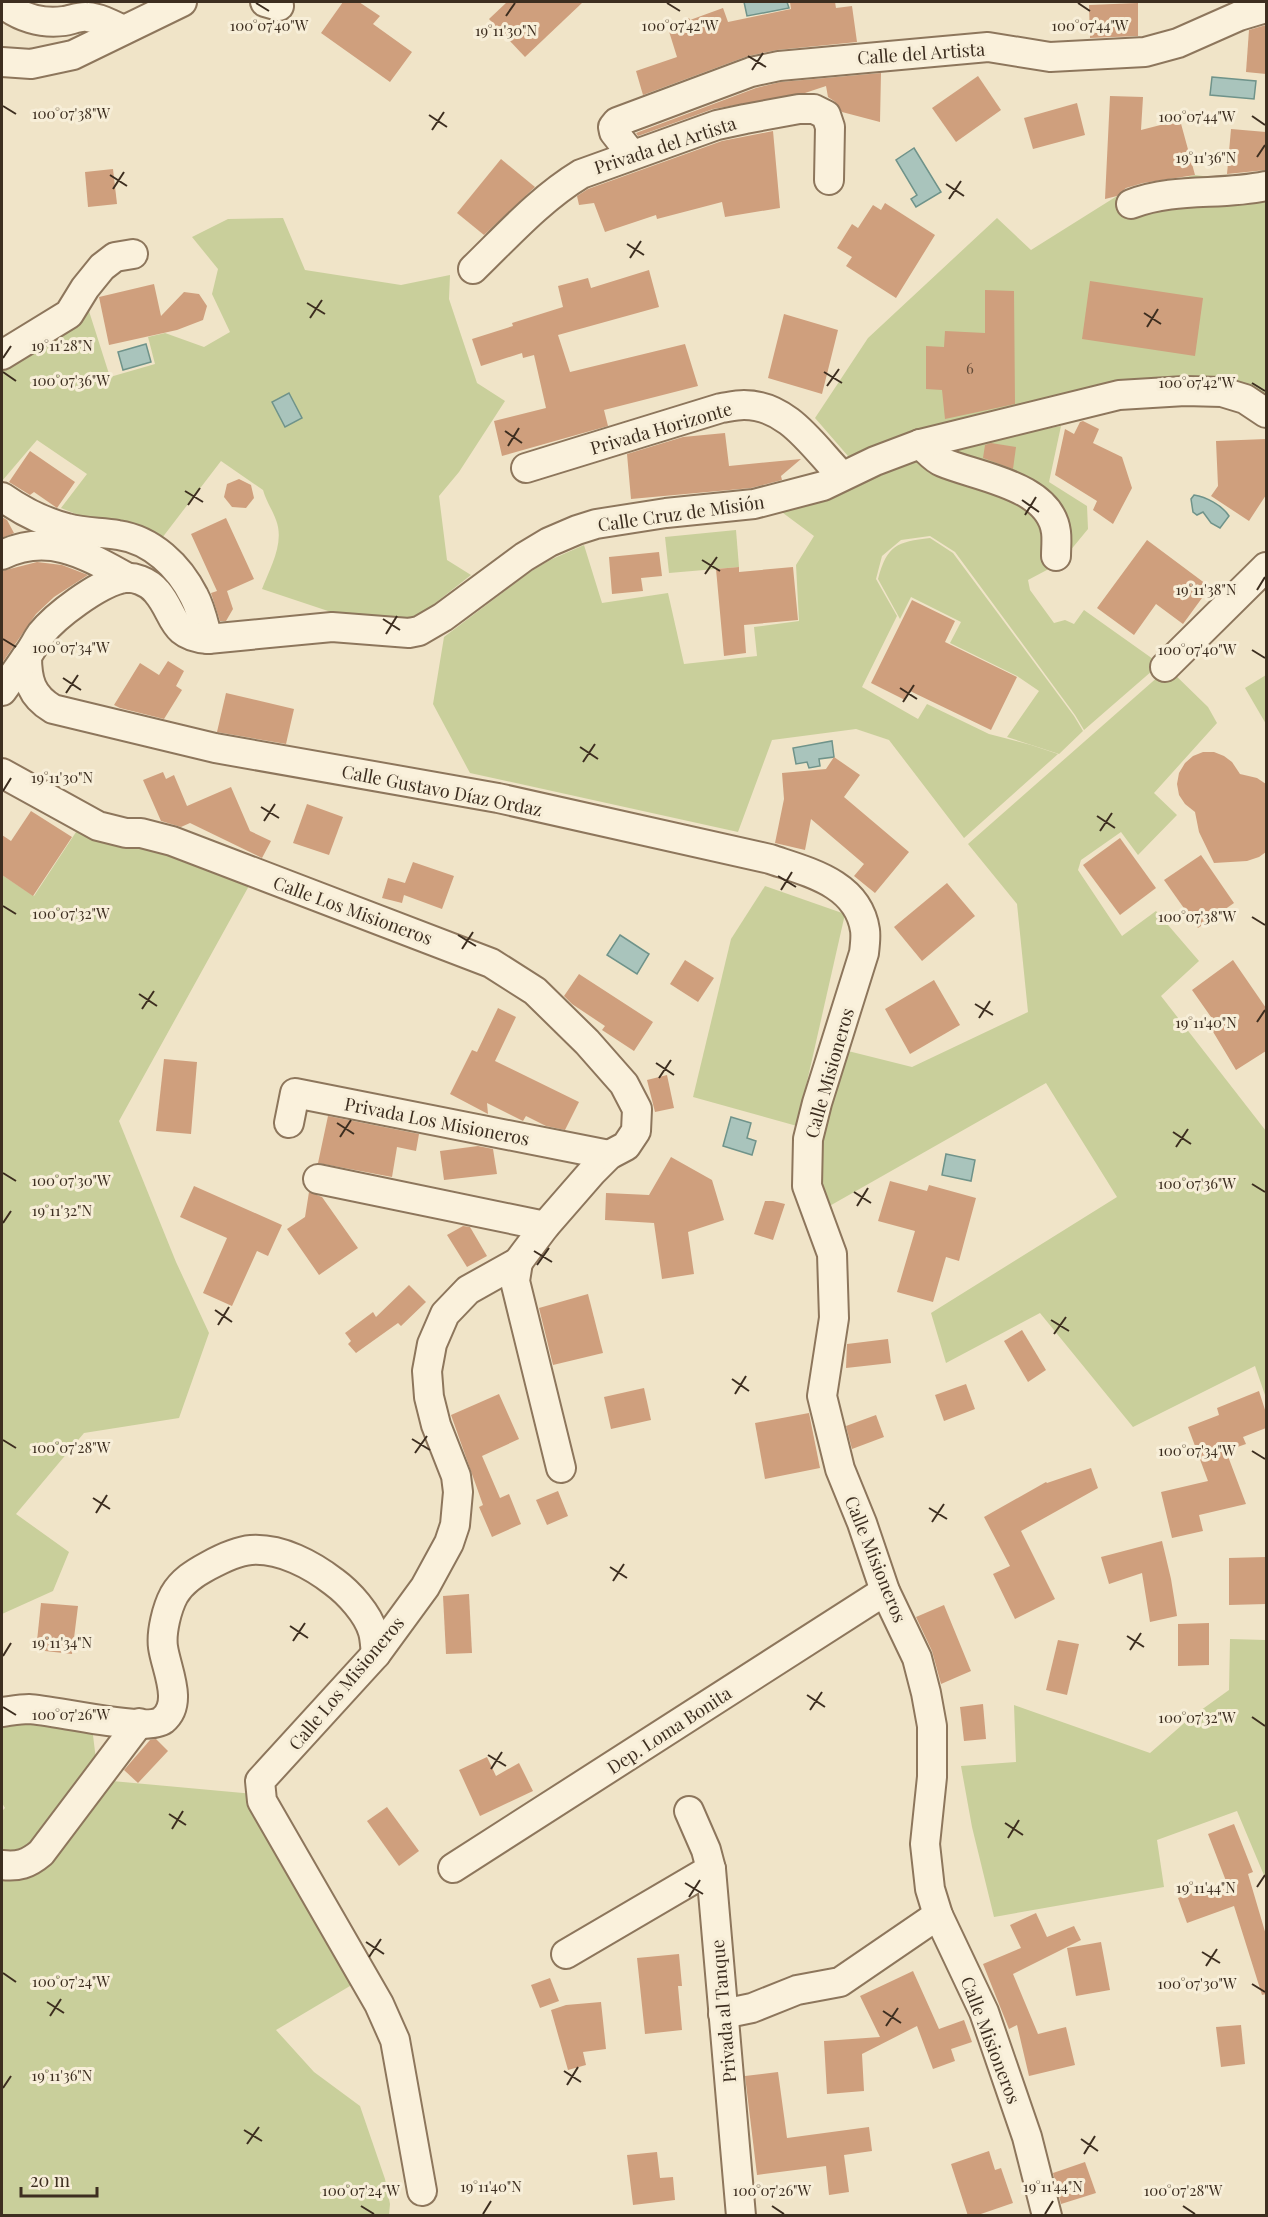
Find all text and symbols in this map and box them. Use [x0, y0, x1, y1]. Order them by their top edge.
text: 100°07'40"W [230, 15, 309, 35]
text: 100°07'42"W [642, 15, 719, 35]
text: 100°07'44"W [1052, 15, 1129, 35]
text: 19°11'30"N [475, 20, 537, 40]
street label: Calle del Artista [856, 37, 986, 69]
text: 100°07'38"W [32, 103, 110, 123]
text: 100°07'44"W [1159, 106, 1236, 126]
street label: Privada del Artista [591, 111, 739, 179]
text: 19°11'36"N [1176, 147, 1237, 167]
text: 19°11'28"N [31, 335, 93, 355]
house number: 6 [966, 358, 974, 378]
text: 100°07'36"W [32, 370, 110, 390]
text: 100°07'42"W [1159, 372, 1236, 392]
street label: Privada Horizonte [587, 396, 735, 460]
street label: Calle Cruz de Misión [596, 489, 766, 537]
text: 19°11'38"N [1175, 579, 1237, 599]
text: 100°07'34"W [32, 637, 110, 657]
text: 100°07'40"W [1158, 639, 1237, 659]
street label: Calle Gustavo Díaz Ordaz [340, 759, 544, 821]
text: 19°11'30"N [31, 767, 93, 787]
street label: Calle Los Misioneros [270, 870, 436, 950]
text: 100°07'32"W [32, 903, 110, 923]
text: 100°07'38"W [1158, 906, 1236, 926]
street label: Calle Misioneros [799, 1005, 859, 1141]
text: 19°11'40"N [1175, 1012, 1237, 1032]
street label: Privada Los Misioneros [343, 1091, 531, 1151]
text: 100°07'30"W [31, 1170, 111, 1190]
text: 100°07'36"W [1158, 1173, 1236, 1193]
text: 19°11'32"N [32, 1200, 93, 1220]
text: 100°07'28"W [32, 1437, 111, 1457]
text: 100°07'34"W [1158, 1440, 1236, 1460]
street label: Calle Misioneros [840, 1492, 912, 1626]
street label: Calle Los Misioneros [283, 1611, 409, 1755]
text: 19°11'34"N [32, 1632, 93, 1652]
street label: Dep. Loma Bonita [602, 1681, 736, 1779]
text: 100°07'26"W [32, 1704, 111, 1724]
text: 100°07'32"W [1158, 1707, 1236, 1727]
text: 19°11'44"N [1176, 1877, 1236, 1897]
street label: Privada al Tanque [705, 1938, 741, 2084]
text: 100°07'24"W [32, 1971, 110, 1991]
street label: Calle Misioneros [956, 1973, 1026, 2107]
text: 100°07'30"W [1157, 1973, 1237, 1993]
text: 19°11'36"N [32, 2065, 93, 2085]
scale bar [21, 2160, 98, 2198]
text: 20 m [30, 2168, 70, 2192]
text: 19°11'40"N [460, 2176, 522, 2196]
text: 19°11'44"N [1023, 2176, 1083, 2196]
text: 100°07'24"W [322, 2180, 400, 2200]
text: 100°07'26"W [733, 2180, 812, 2200]
text: 100°07'28"W [1144, 2180, 1223, 2200]

